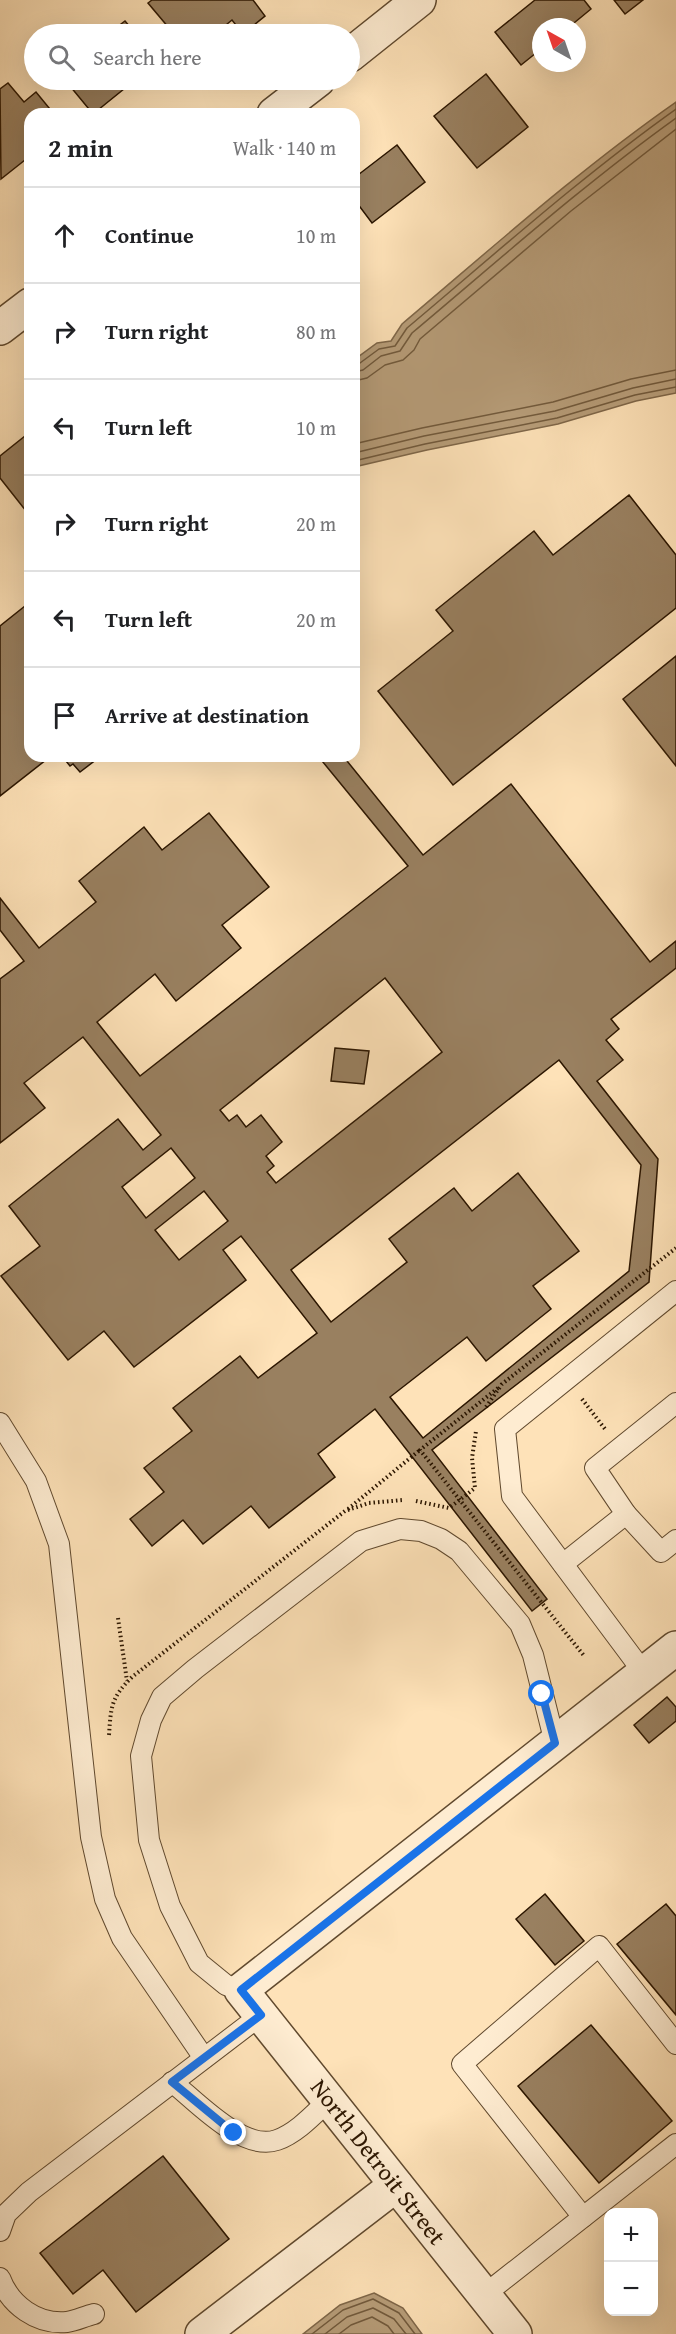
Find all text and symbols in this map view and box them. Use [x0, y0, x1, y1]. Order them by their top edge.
north arrow [532, 18, 586, 72]
search box [24, 24, 360, 90]
icon: search [45, 41, 78, 74]
text: Search here [93, 41, 202, 73]
text: 2 min [48, 128, 113, 167]
text: Walk · 140 m [233, 133, 336, 162]
icon: ahead [48, 219, 81, 252]
text: Continue [105, 219, 194, 251]
text: 10 m [296, 221, 336, 250]
icon: right [48, 315, 81, 348]
text: Turn right [105, 315, 208, 347]
text: 80 m [296, 317, 336, 346]
icon: left [48, 411, 81, 444]
text: Turn left [105, 411, 192, 443]
text: 10 m [296, 413, 336, 442]
icon: right [48, 507, 81, 540]
text: Turn right [105, 507, 208, 539]
text: 20 m [296, 509, 336, 538]
icon: left [48, 603, 81, 636]
text: Turn left [105, 603, 192, 635]
text: 20 m [296, 605, 336, 634]
icon: arrive [48, 699, 81, 732]
text: Arrive at destination [105, 699, 309, 731]
route start [528, 1680, 554, 1706]
street label: North Detroit Street [302, 2071, 455, 2253]
route end [220, 2119, 246, 2145]
map controls [604, 2208, 658, 2316]
button: + [604, 2208, 658, 2262]
button: − [604, 2262, 658, 2316]

